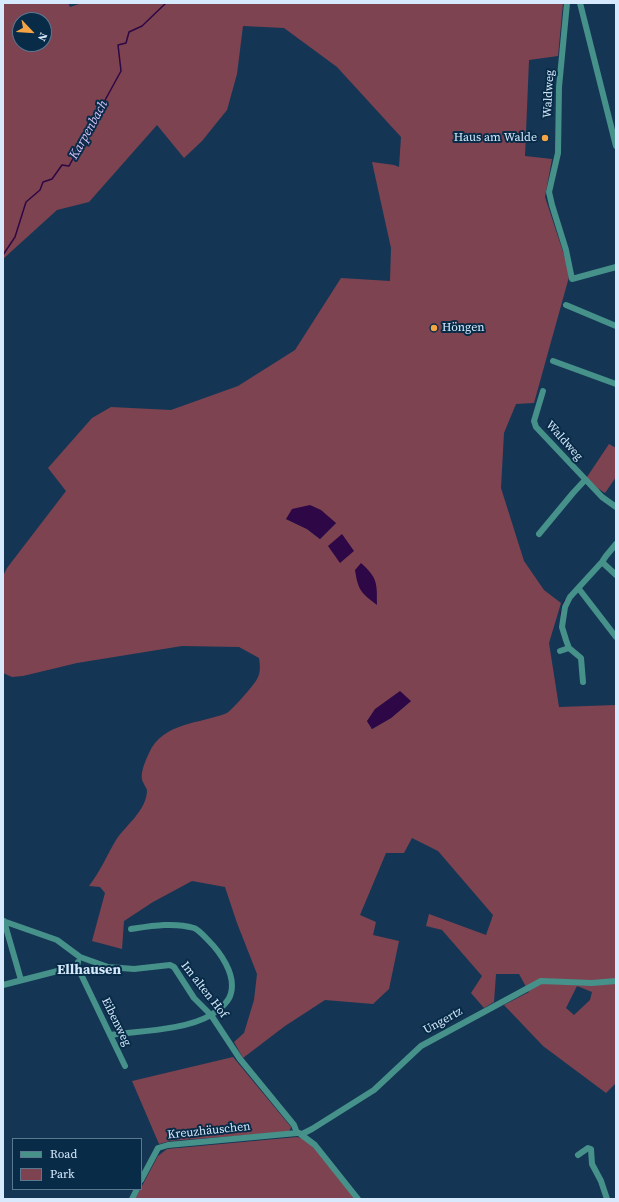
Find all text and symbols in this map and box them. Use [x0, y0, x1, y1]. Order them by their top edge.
north arrow [12, 12, 52, 52]
text: N [34, 30, 51, 44]
street label: Waldweg [541, 69, 557, 119]
water label: Karpenbach [66, 98, 112, 162]
place label: Haus am Walde [454, 131, 537, 145]
marker: Haus am Walde [540, 133, 550, 143]
place label: Höngen [442, 321, 485, 335]
marker: Höngen [429, 323, 439, 333]
street label: Waldweg [542, 418, 586, 464]
street label: Im alten Hof [177, 959, 231, 1021]
district label: Ellhausen [57, 962, 121, 978]
street label: Eibenweg [98, 995, 134, 1049]
street label: Ungertz [421, 1004, 465, 1038]
street label: Kreuzhäuschen [167, 1119, 251, 1143]
legend [12, 1138, 142, 1190]
text: Road [50, 1146, 77, 1162]
text: Park [50, 1166, 75, 1182]

